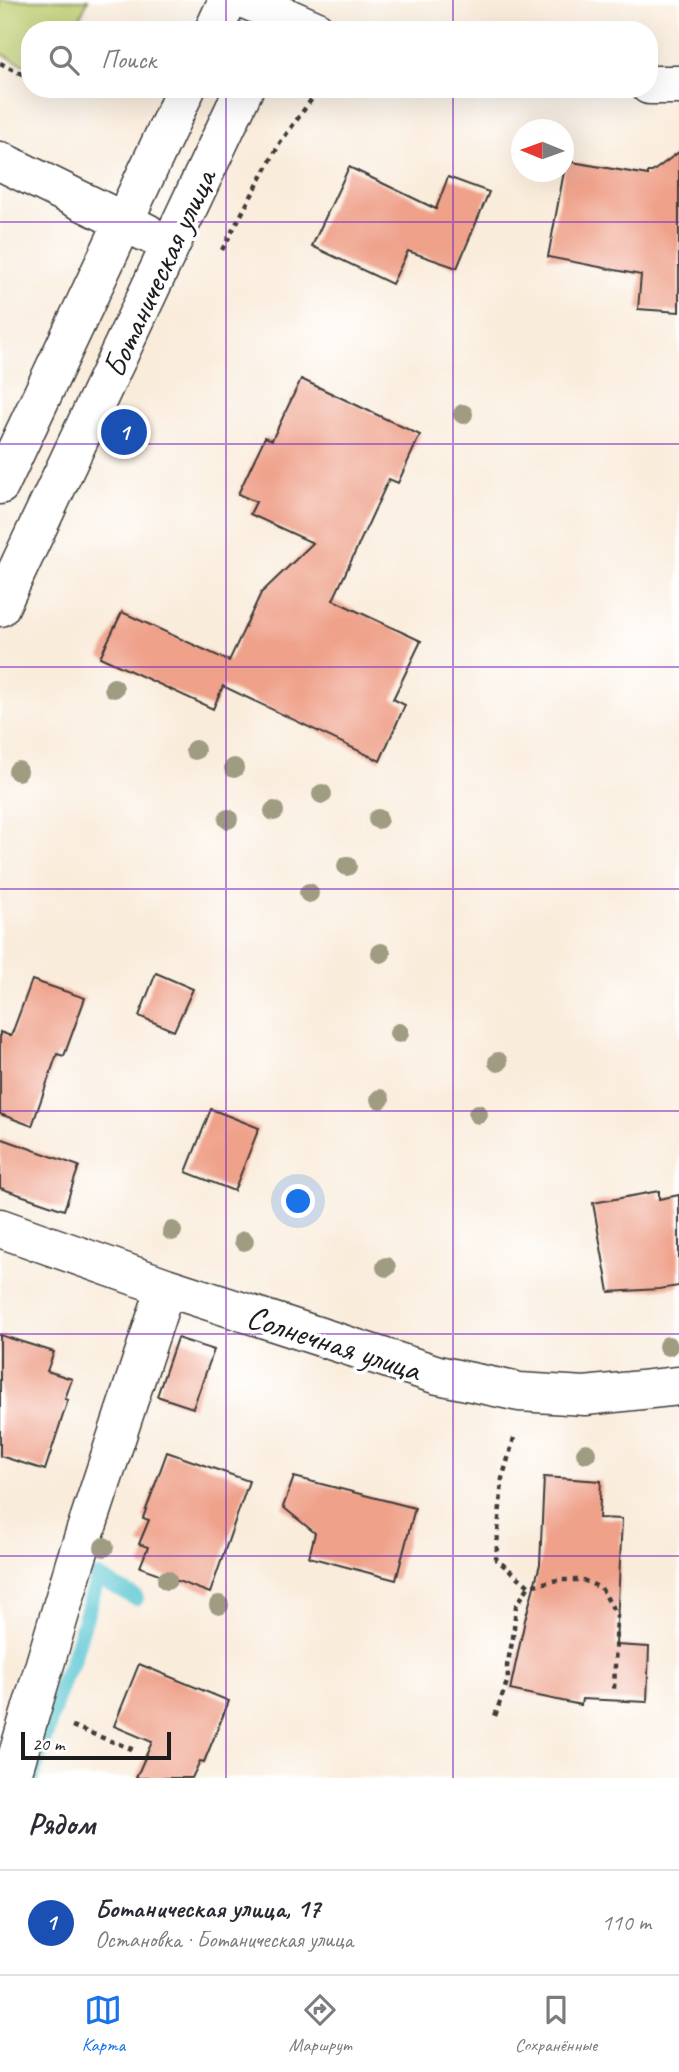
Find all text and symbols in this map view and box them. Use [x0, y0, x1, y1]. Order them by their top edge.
search box [21, 21, 658, 98]
icon: search [45, 41, 83, 79]
text: Поиск [101, 43, 156, 76]
north arrow [511, 119, 574, 182]
street label: Ботаническая улица [92, 161, 226, 384]
pin: 1 [101, 406, 147, 458]
your location [281, 1184, 315, 1218]
street label: Солнечная улица [242, 1295, 428, 1392]
scale bar [21, 1729, 172, 1761]
text: 20 m [32, 1732, 64, 1756]
text: Рядом [28, 1805, 95, 1843]
text: Ботаническая улица, 17 [95, 1892, 320, 1925]
text: 1 [46, 1908, 56, 1937]
text: 110 m [602, 1908, 651, 1937]
text: Остановка · Ботаническая улица [95, 1925, 353, 1954]
tab: Карта [82, 1991, 125, 2057]
tab: Маршрут [289, 1991, 351, 2057]
tab: Сохранённые [515, 1991, 597, 2057]

